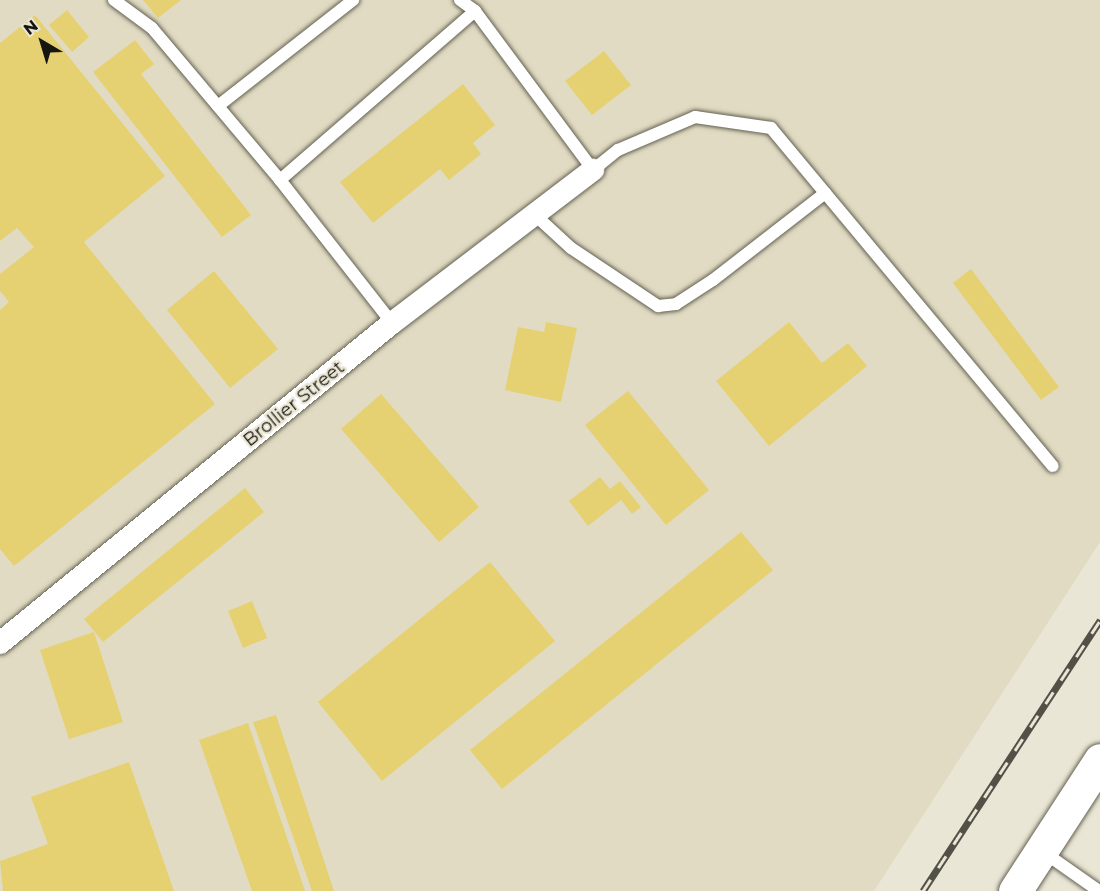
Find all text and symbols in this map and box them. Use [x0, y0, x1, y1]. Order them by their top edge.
north arrow [12, 12, 72, 72]
text: N [20, 16, 42, 39]
street label: Brollier Street [239, 357, 349, 451]

